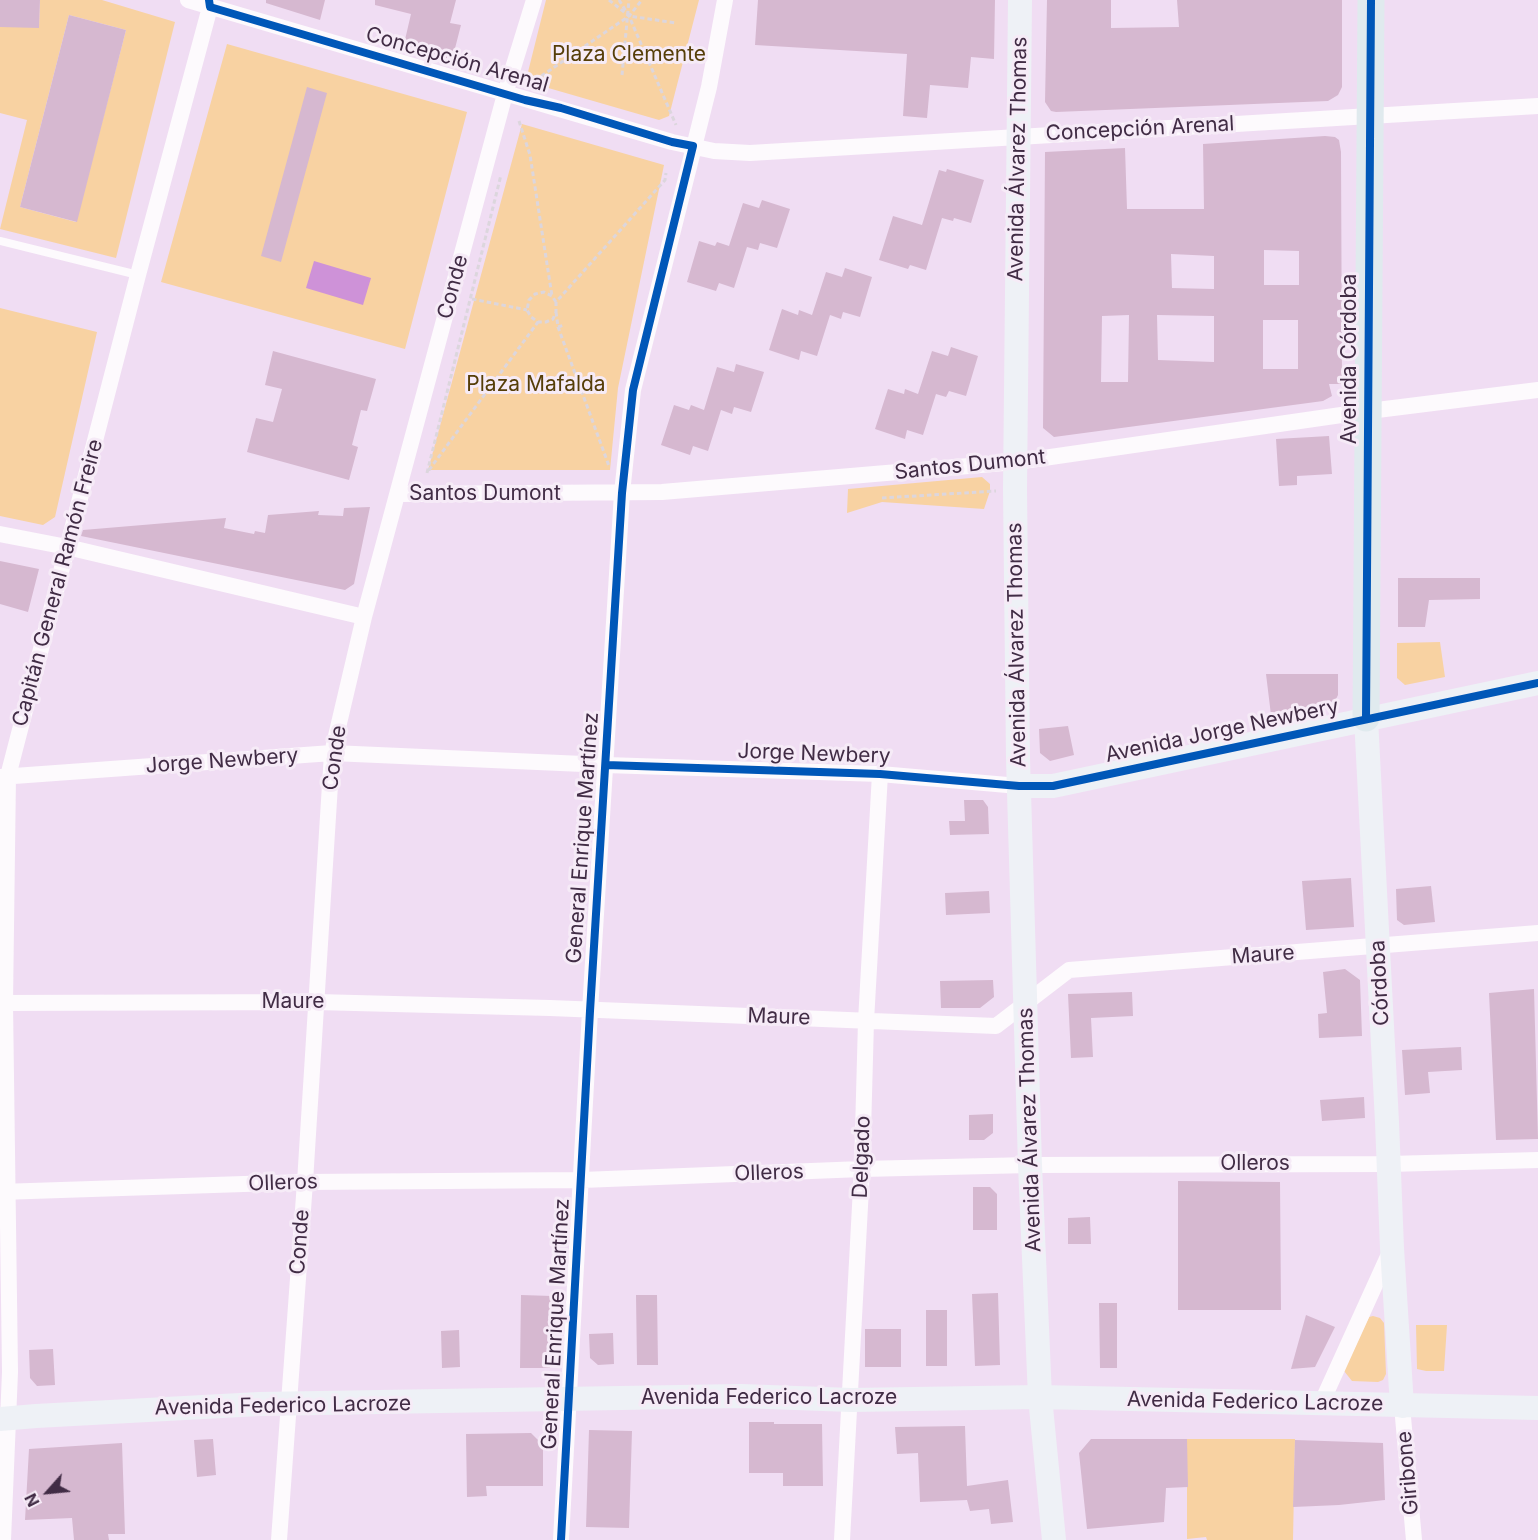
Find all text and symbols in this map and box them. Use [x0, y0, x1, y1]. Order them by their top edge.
street label: Concepción Arenal [363, 22, 551, 98]
street label: Avenida Álvarez Thomas [1003, 36, 1033, 282]
park label: Plaza Clemente [552, 42, 706, 68]
street label: Concepción Arenal [1045, 111, 1235, 147]
street label: Conde [432, 252, 474, 322]
street label: Avenida Córdoba [1337, 274, 1363, 444]
park label: Plaza Mafalda [466, 372, 606, 398]
street label: Capitán General Ramón Freire [7, 437, 109, 729]
street label: Santos Dumont [893, 445, 1047, 485]
street label: Santos Dumont [409, 481, 561, 507]
street label: Avenida Álvarez Thomas [1002, 522, 1032, 768]
street label: Avenida Jorge Newbery [1103, 694, 1341, 768]
street label: General Enrique Martínez [562, 711, 604, 965]
street label: Conde [318, 724, 352, 792]
street label: Jorge Newbery [737, 739, 891, 769]
street label: Jorge Newbery [145, 743, 299, 779]
street label: Maure [1231, 940, 1295, 970]
street label: Córdoba [1365, 940, 1395, 1026]
street label: Maure [262, 989, 324, 1015]
street label: Maure [747, 1003, 811, 1031]
street label: Avenida Álvarez Thomas [1013, 1007, 1047, 1253]
street label: Delgado [848, 1115, 876, 1199]
street label: Olleros [1220, 1151, 1290, 1177]
street label: Olleros [734, 1159, 804, 1187]
street label: Olleros [248, 1169, 318, 1197]
street label: General Enrique Martínez [537, 1198, 575, 1450]
street label: Conde [285, 1208, 315, 1276]
street label: Avenida Federico Lacroze [641, 1385, 897, 1411]
street label: Avenida Federico Lacroze [1127, 1387, 1383, 1417]
street label: Avenida Federico Lacroze [155, 1391, 411, 1421]
street label: Giribone [1392, 1430, 1424, 1516]
north arrow [18, 1462, 78, 1522]
text: N [20, 1490, 44, 1510]

